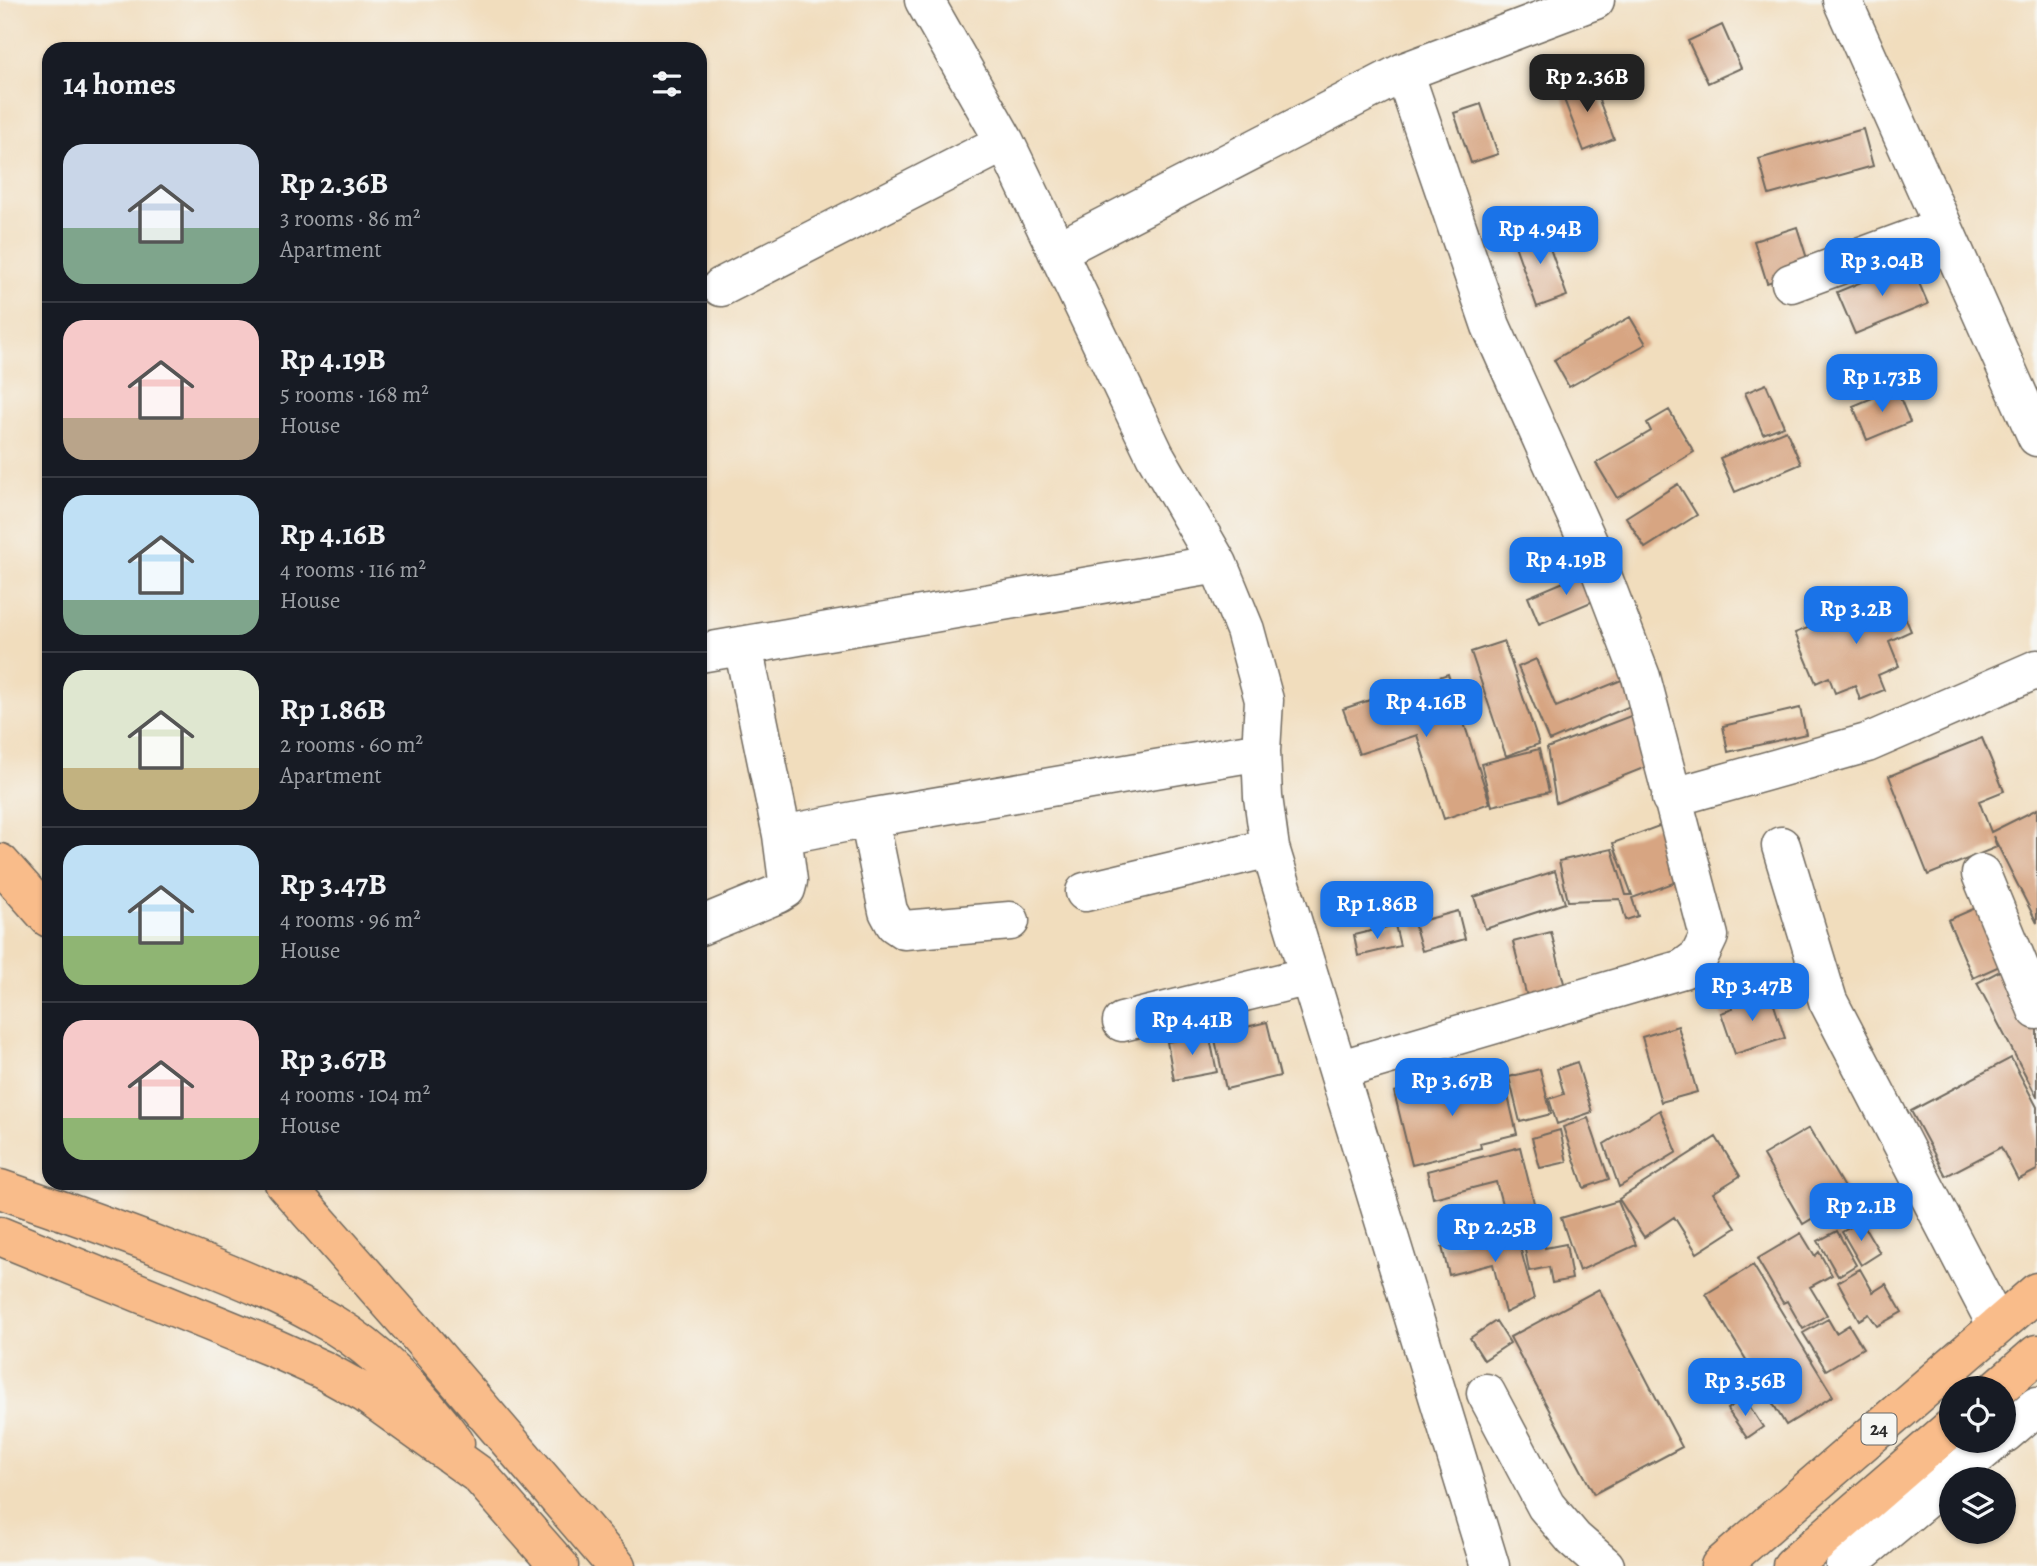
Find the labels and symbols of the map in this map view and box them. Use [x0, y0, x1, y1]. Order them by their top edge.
pin: Rp 2.36B [1515, 54, 1659, 114]
pin: Rp 4.94B [1468, 206, 1612, 266]
pin: Rp 3.04B [1810, 238, 1954, 298]
pin: Rp 1.73B [1810, 354, 1954, 414]
pin: Rp 4.19B [1494, 538, 1638, 597]
pin: Rp 3.2B [1791, 586, 1921, 646]
pin: Rp 4.16B [1354, 680, 1498, 739]
pin: Rp 1.86B [1305, 881, 1449, 941]
pin: Rp 3.47B [1680, 964, 1824, 1023]
pin: Rp 4.41B [1120, 998, 1264, 1057]
pin: Rp 3.67B [1380, 1058, 1524, 1118]
pin: Rp 2.1B [1796, 1184, 1926, 1243]
pin: Rp 2.25B [1423, 1204, 1567, 1264]
pin: Rp 3.56B [1673, 1358, 1817, 1418]
road number: 24 [1862, 1414, 1896, 1444]

